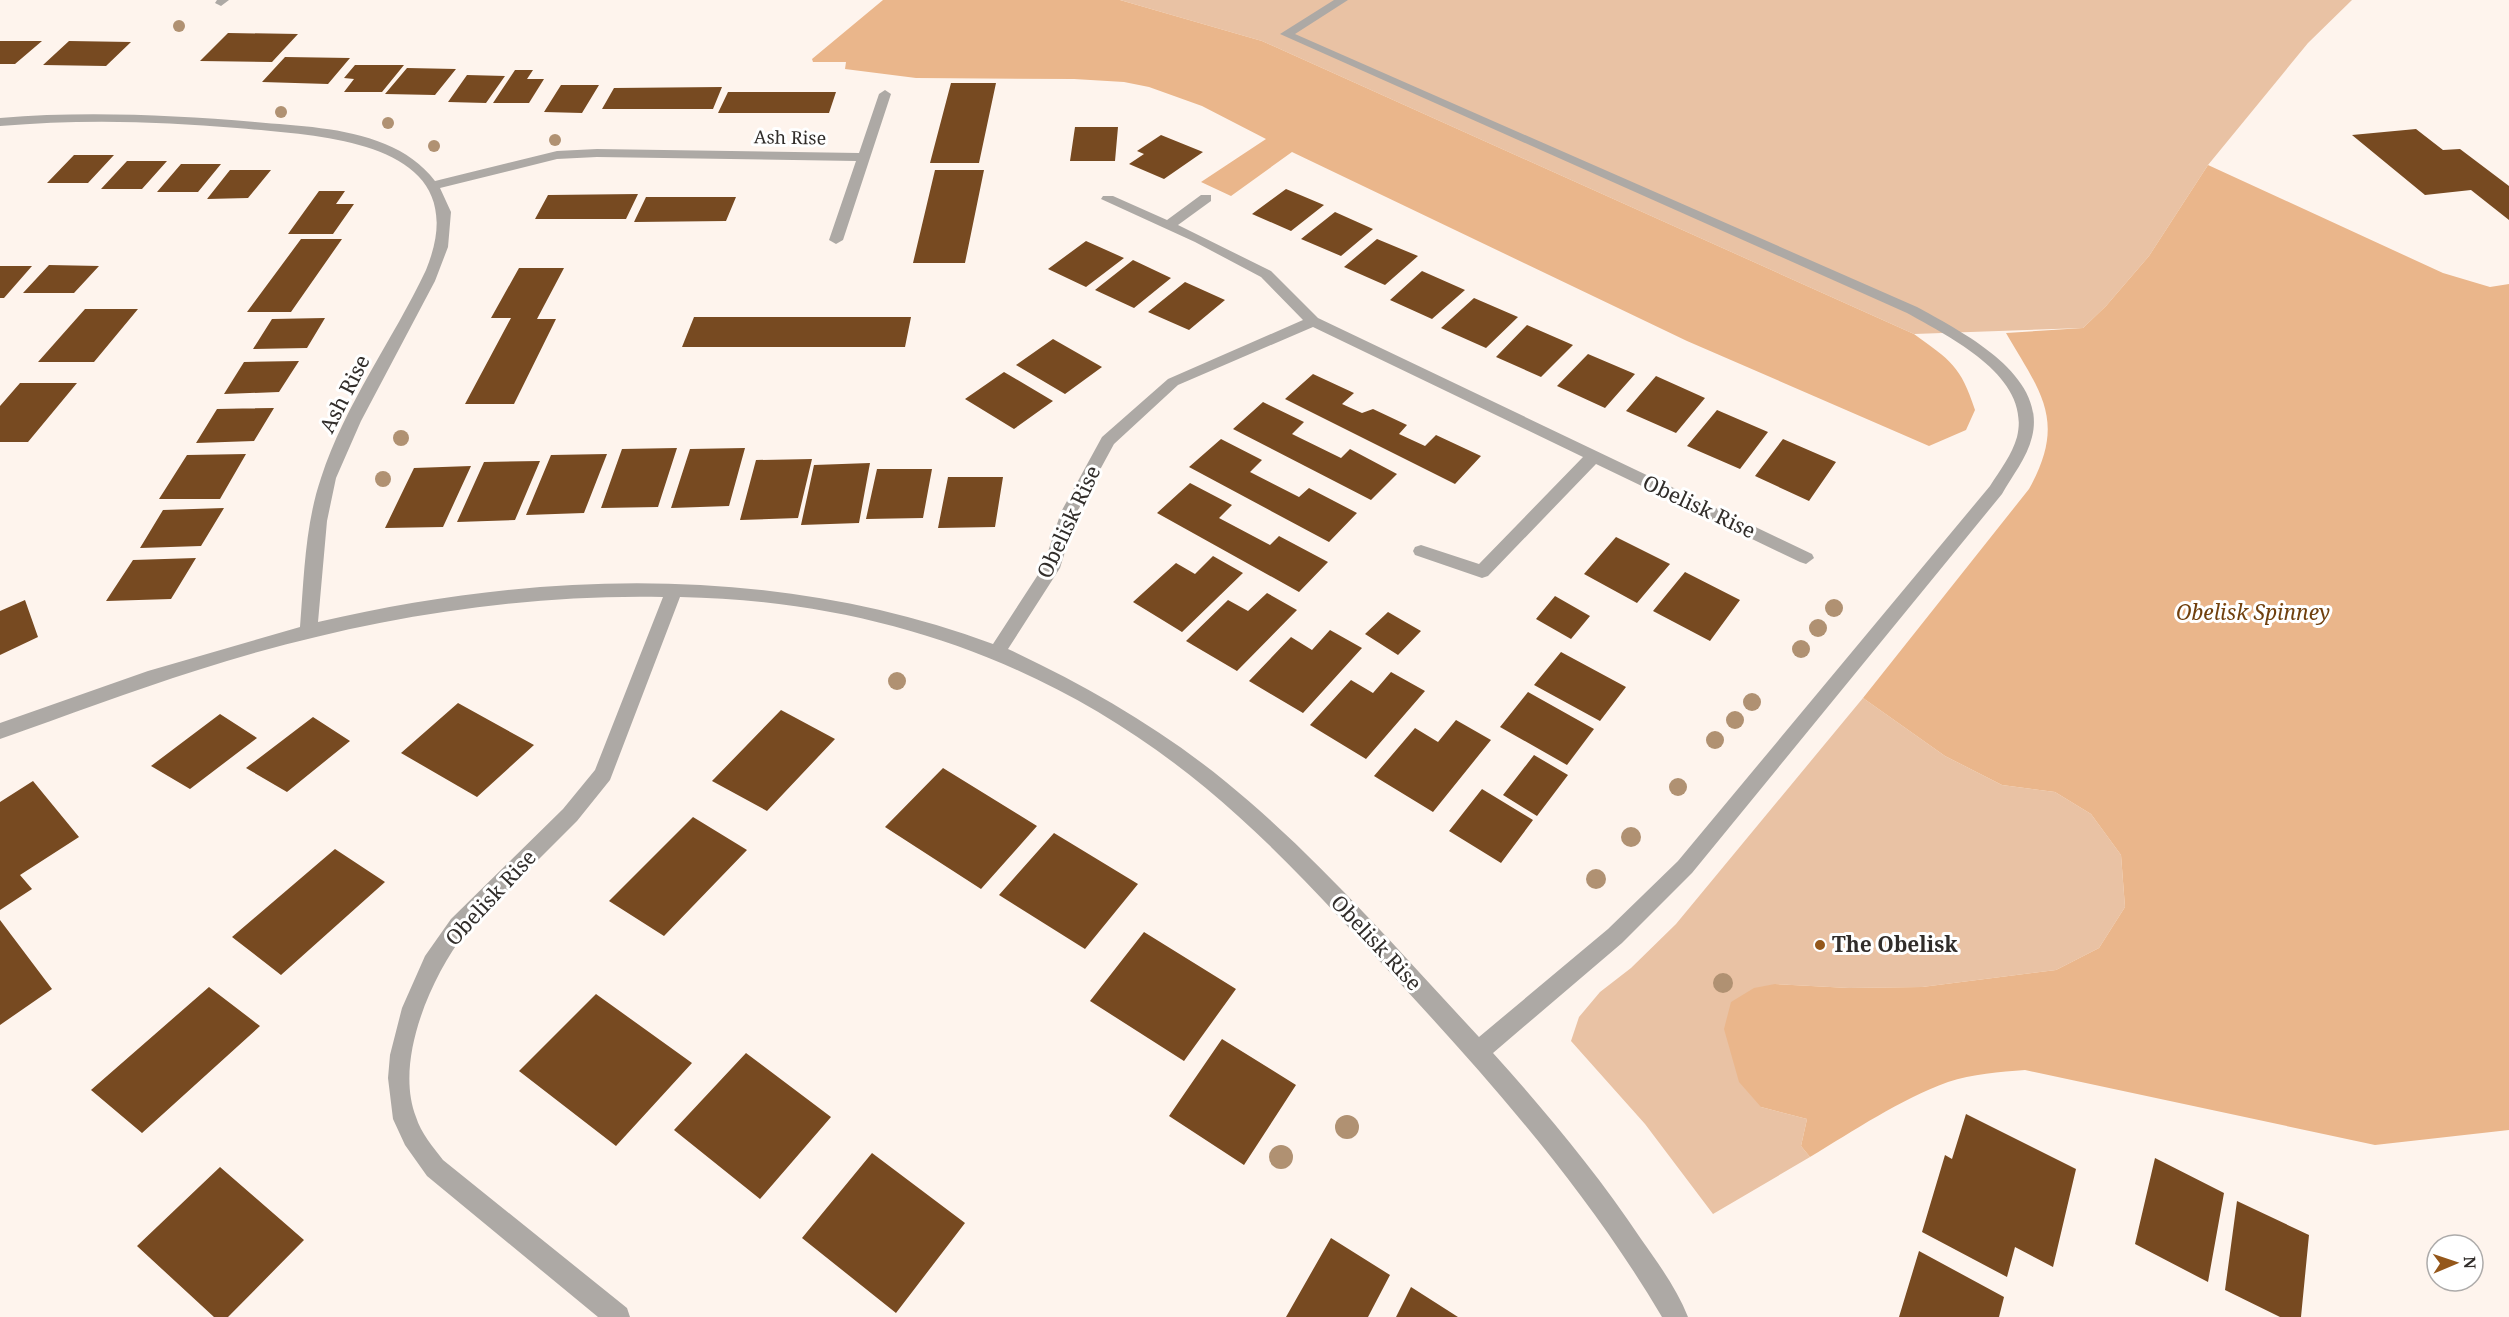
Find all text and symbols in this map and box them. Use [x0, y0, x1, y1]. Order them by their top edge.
street label: Ash Rise [754, 124, 826, 150]
street label: Ash Rise [313, 350, 376, 437]
street label: Obelisk Rise [1030, 461, 1106, 582]
street label: Obelisk Rise [1639, 468, 1760, 544]
park label: Obelisk Spinney [2176, 598, 2330, 626]
street label: Obelisk Rise [439, 843, 542, 951]
street label: Obelisk Rise [1325, 888, 1428, 996]
place label: The Obelisk [1832, 930, 1958, 958]
marker: The Obelisk [1813, 938, 1827, 952]
north arrow [2425, 1233, 2485, 1293]
text: N [2459, 1256, 2481, 1270]

